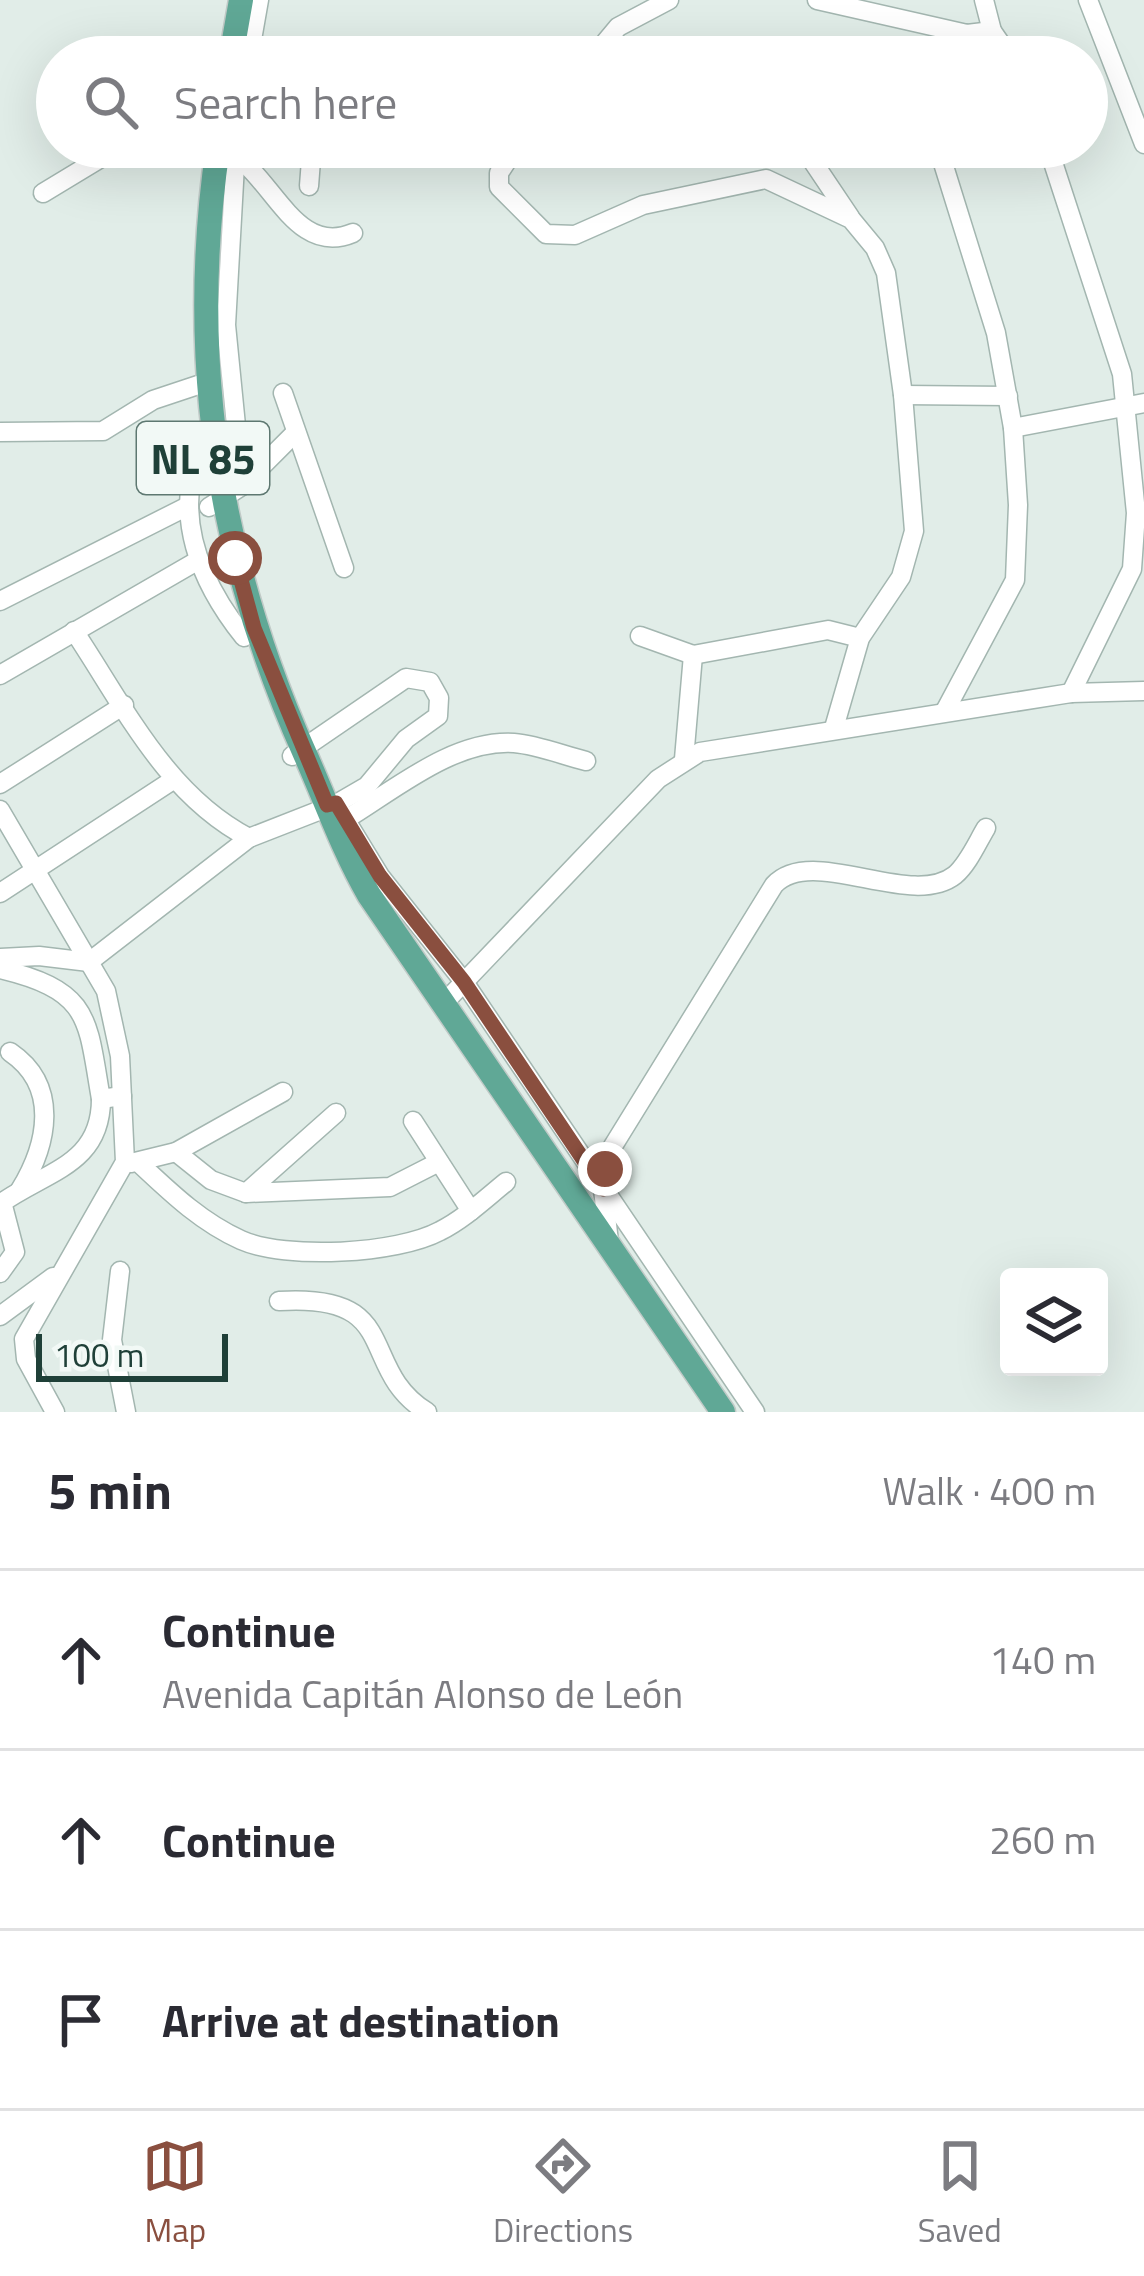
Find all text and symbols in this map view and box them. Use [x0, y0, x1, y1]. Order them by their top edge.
search box [36, 36, 1108, 168]
text: Search here [174, 68, 397, 136]
icon: search [78, 69, 144, 135]
road number: NL 85 [137, 422, 269, 494]
route start [208, 531, 262, 585]
route end [578, 1142, 632, 1196]
map controls [1000, 1268, 1108, 1376]
button: layers [1000, 1268, 1108, 1376]
scale bar [36, 1328, 228, 1381]
text: 100 m [54, 1330, 144, 1380]
text: 5 min [48, 1451, 172, 1529]
text: Walk · 400 m [882, 1461, 1096, 1520]
text: Continue [162, 1596, 336, 1664]
icon: ahead [48, 1627, 114, 1693]
text: 140 m [989, 1630, 1096, 1689]
text: Avenida Capitán Alonso de León [162, 1664, 683, 1723]
text: Continue [162, 1806, 336, 1874]
icon: ahead [48, 1807, 114, 1873]
text: 260 m [989, 1810, 1096, 1869]
text: Arrive at destination [162, 1986, 560, 2054]
icon: arrive [48, 1987, 114, 2053]
tab: Map [142, 2133, 208, 2255]
tab: Directions [493, 2133, 633, 2255]
tab: Saved [918, 2133, 1002, 2255]

